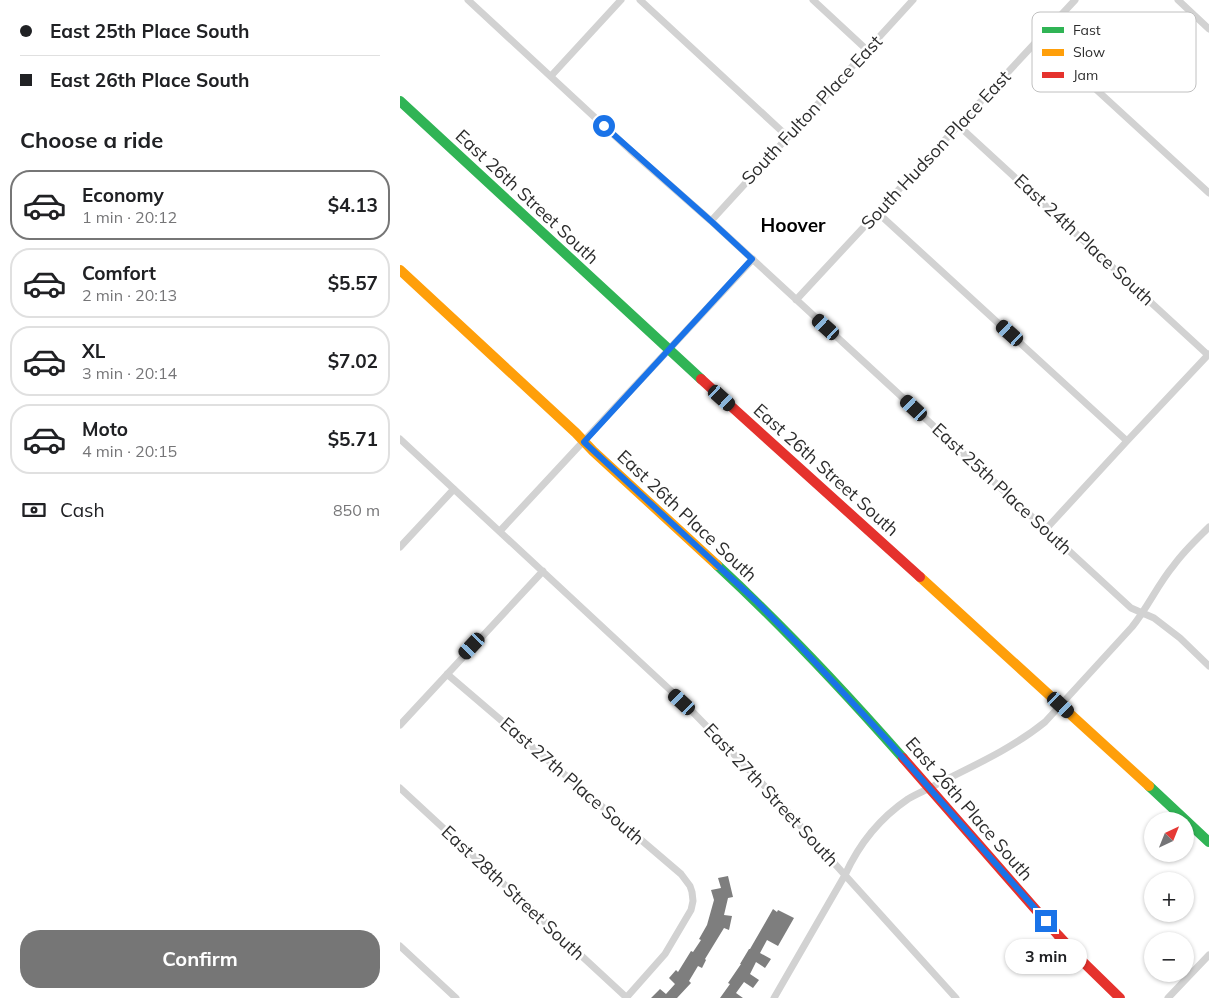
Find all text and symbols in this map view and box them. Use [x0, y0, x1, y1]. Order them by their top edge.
legend [1032, 12, 1196, 92]
text: East 25th Place South [50, 19, 249, 43]
text: Fast [1073, 21, 1101, 39]
street label: South Fulton Place East [736, 30, 887, 189]
text: Slow [1073, 43, 1105, 61]
street label: South Hudson Place East [856, 65, 1015, 234]
text: Jam [1073, 66, 1098, 84]
text: East 26th Place South [50, 68, 249, 92]
route start [593, 115, 615, 137]
street label: East 26th Street South [451, 124, 604, 269]
text: Choose a ride [20, 126, 163, 154]
street label: East 24th Place South [1010, 169, 1159, 310]
icon: car [22, 183, 67, 228]
text: Economy [82, 183, 164, 207]
text: $4.13 [328, 193, 378, 217]
text: 1 min · 20:12 [82, 207, 177, 227]
district label: Hoover [760, 213, 826, 237]
icon: car [22, 261, 67, 306]
text: Comfort [82, 261, 156, 285]
text: $5.57 [328, 271, 378, 295]
text: 2 min · 20:13 [82, 285, 177, 305]
car [809, 311, 842, 343]
car [993, 317, 1026, 349]
icon: car [22, 339, 67, 384]
text: XL [82, 339, 105, 363]
text: $7.02 [328, 349, 378, 373]
text: 3 min · 20:14 [82, 363, 177, 383]
car [705, 382, 738, 414]
car [897, 392, 930, 424]
street label: East 26th Street South [749, 398, 904, 541]
icon: car [22, 417, 67, 462]
text: Moto [82, 417, 128, 441]
street label: East 25th Place South [928, 418, 1077, 559]
text: $5.71 [328, 427, 378, 451]
text: 4 min · 20:15 [82, 441, 177, 461]
street label: East 26th Place South [613, 445, 762, 586]
icon: cash [20, 496, 48, 524]
text: Cash [60, 498, 105, 522]
text: 850 m [333, 500, 380, 520]
car [456, 630, 487, 662]
car [665, 686, 698, 718]
car [1044, 689, 1077, 721]
street label: East 27th Place South [496, 712, 649, 849]
street label: East 27th Street South [699, 718, 844, 871]
street label: East 26th Place South [901, 732, 1038, 885]
north arrow [1144, 812, 1194, 862]
map controls [1144, 812, 1194, 982]
street label: East 28th Street South [437, 820, 590, 965]
button: + [1144, 872, 1194, 922]
route end [1035, 910, 1057, 932]
button: Confirm [20, 930, 380, 988]
button: − [1144, 932, 1194, 982]
callout: 3 min [1005, 938, 1087, 974]
text: 3 min [1025, 946, 1067, 966]

